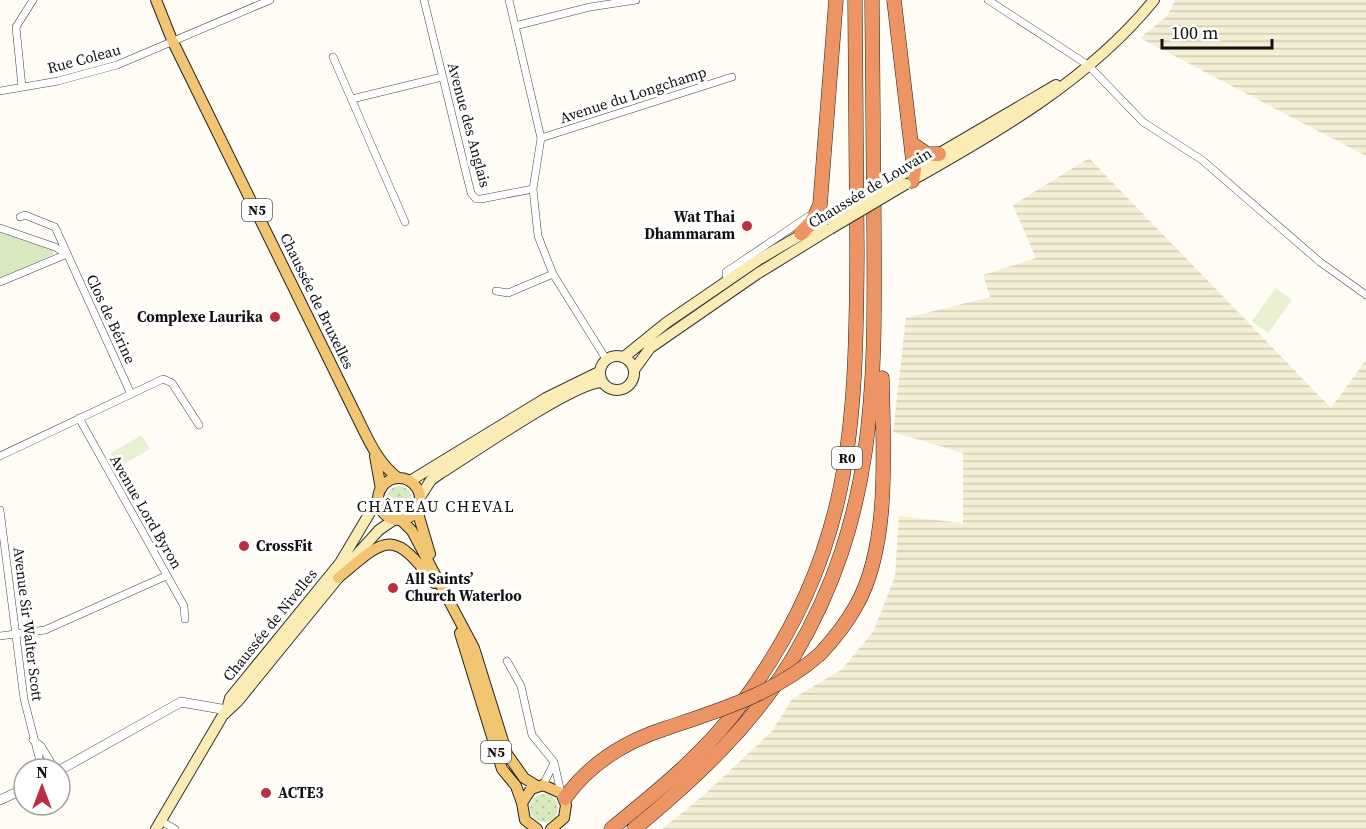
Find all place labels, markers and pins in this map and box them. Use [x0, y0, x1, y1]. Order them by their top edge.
place label: Wat Thai Dhammaram [644, 206, 735, 244]
marker: Wat Thai Dhammaram [740, 219, 754, 233]
place label: Complexe Laurika [137, 306, 264, 327]
marker: Complexe Laurika [268, 310, 282, 324]
place label: CrossFit [256, 535, 313, 556]
marker: CrossFit [237, 539, 251, 553]
place label: All Saints’ Church Waterloo [405, 568, 522, 606]
marker: All Saints’ Church Waterloo [386, 581, 400, 595]
place label: ACTE3 [278, 782, 324, 803]
marker: ACTE3 [259, 786, 273, 800]

